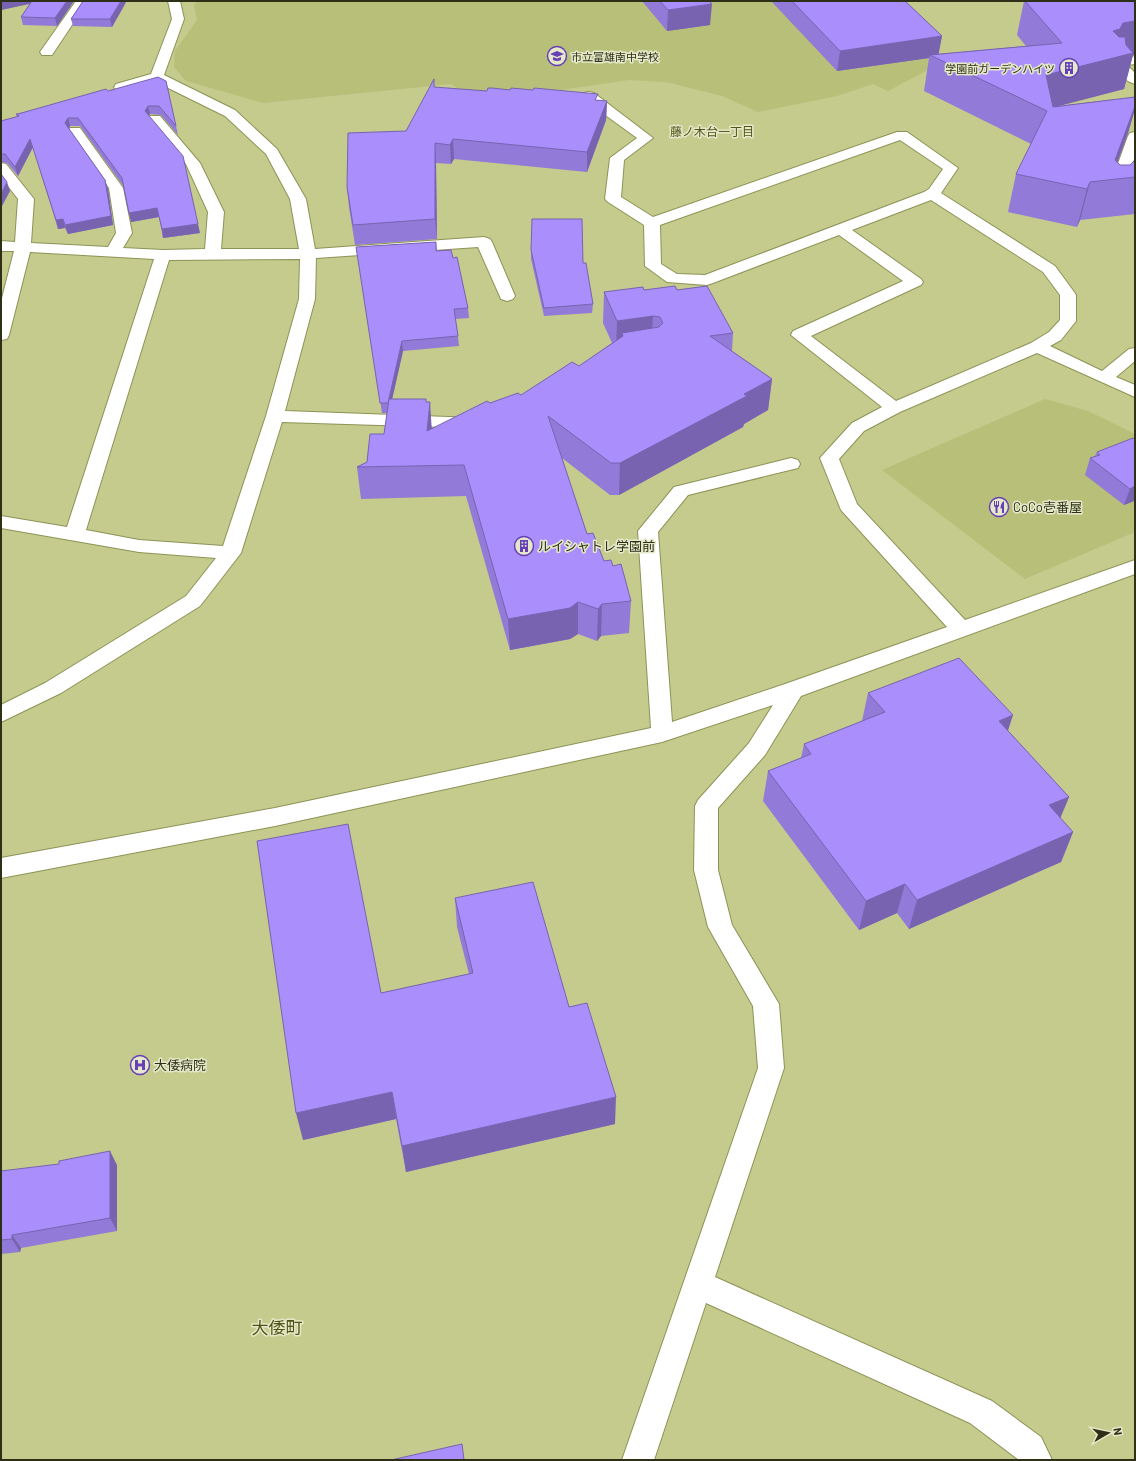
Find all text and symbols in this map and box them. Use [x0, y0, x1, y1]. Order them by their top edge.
school or university icon: 市立富雄南中学校 [546, 45, 568, 67]
place label: 市立富雄南中学校 [571, 50, 659, 63]
building icon: 学園前ガーデンハイツ [1058, 57, 1080, 79]
place label: 学園前ガーデンハイツ [945, 62, 1055, 75]
district label: 藤ノ木台一丁目 [670, 124, 754, 138]
restaurant icon: CoCo壱番屋 [988, 496, 1010, 518]
place label: CoCo壱番屋 [1013, 499, 1082, 515]
building icon: ルイシャトレ学園前 [513, 535, 535, 557]
place label: ルイシャトレ学園前 [538, 538, 655, 554]
hospital icon: 大倭病院 [129, 1054, 151, 1076]
place label: 大倭病院 [154, 1057, 206, 1073]
district label: 大倭町 [252, 1317, 303, 1337]
north arrow [1088, 1413, 1128, 1453]
text: N [1111, 1427, 1125, 1436]

